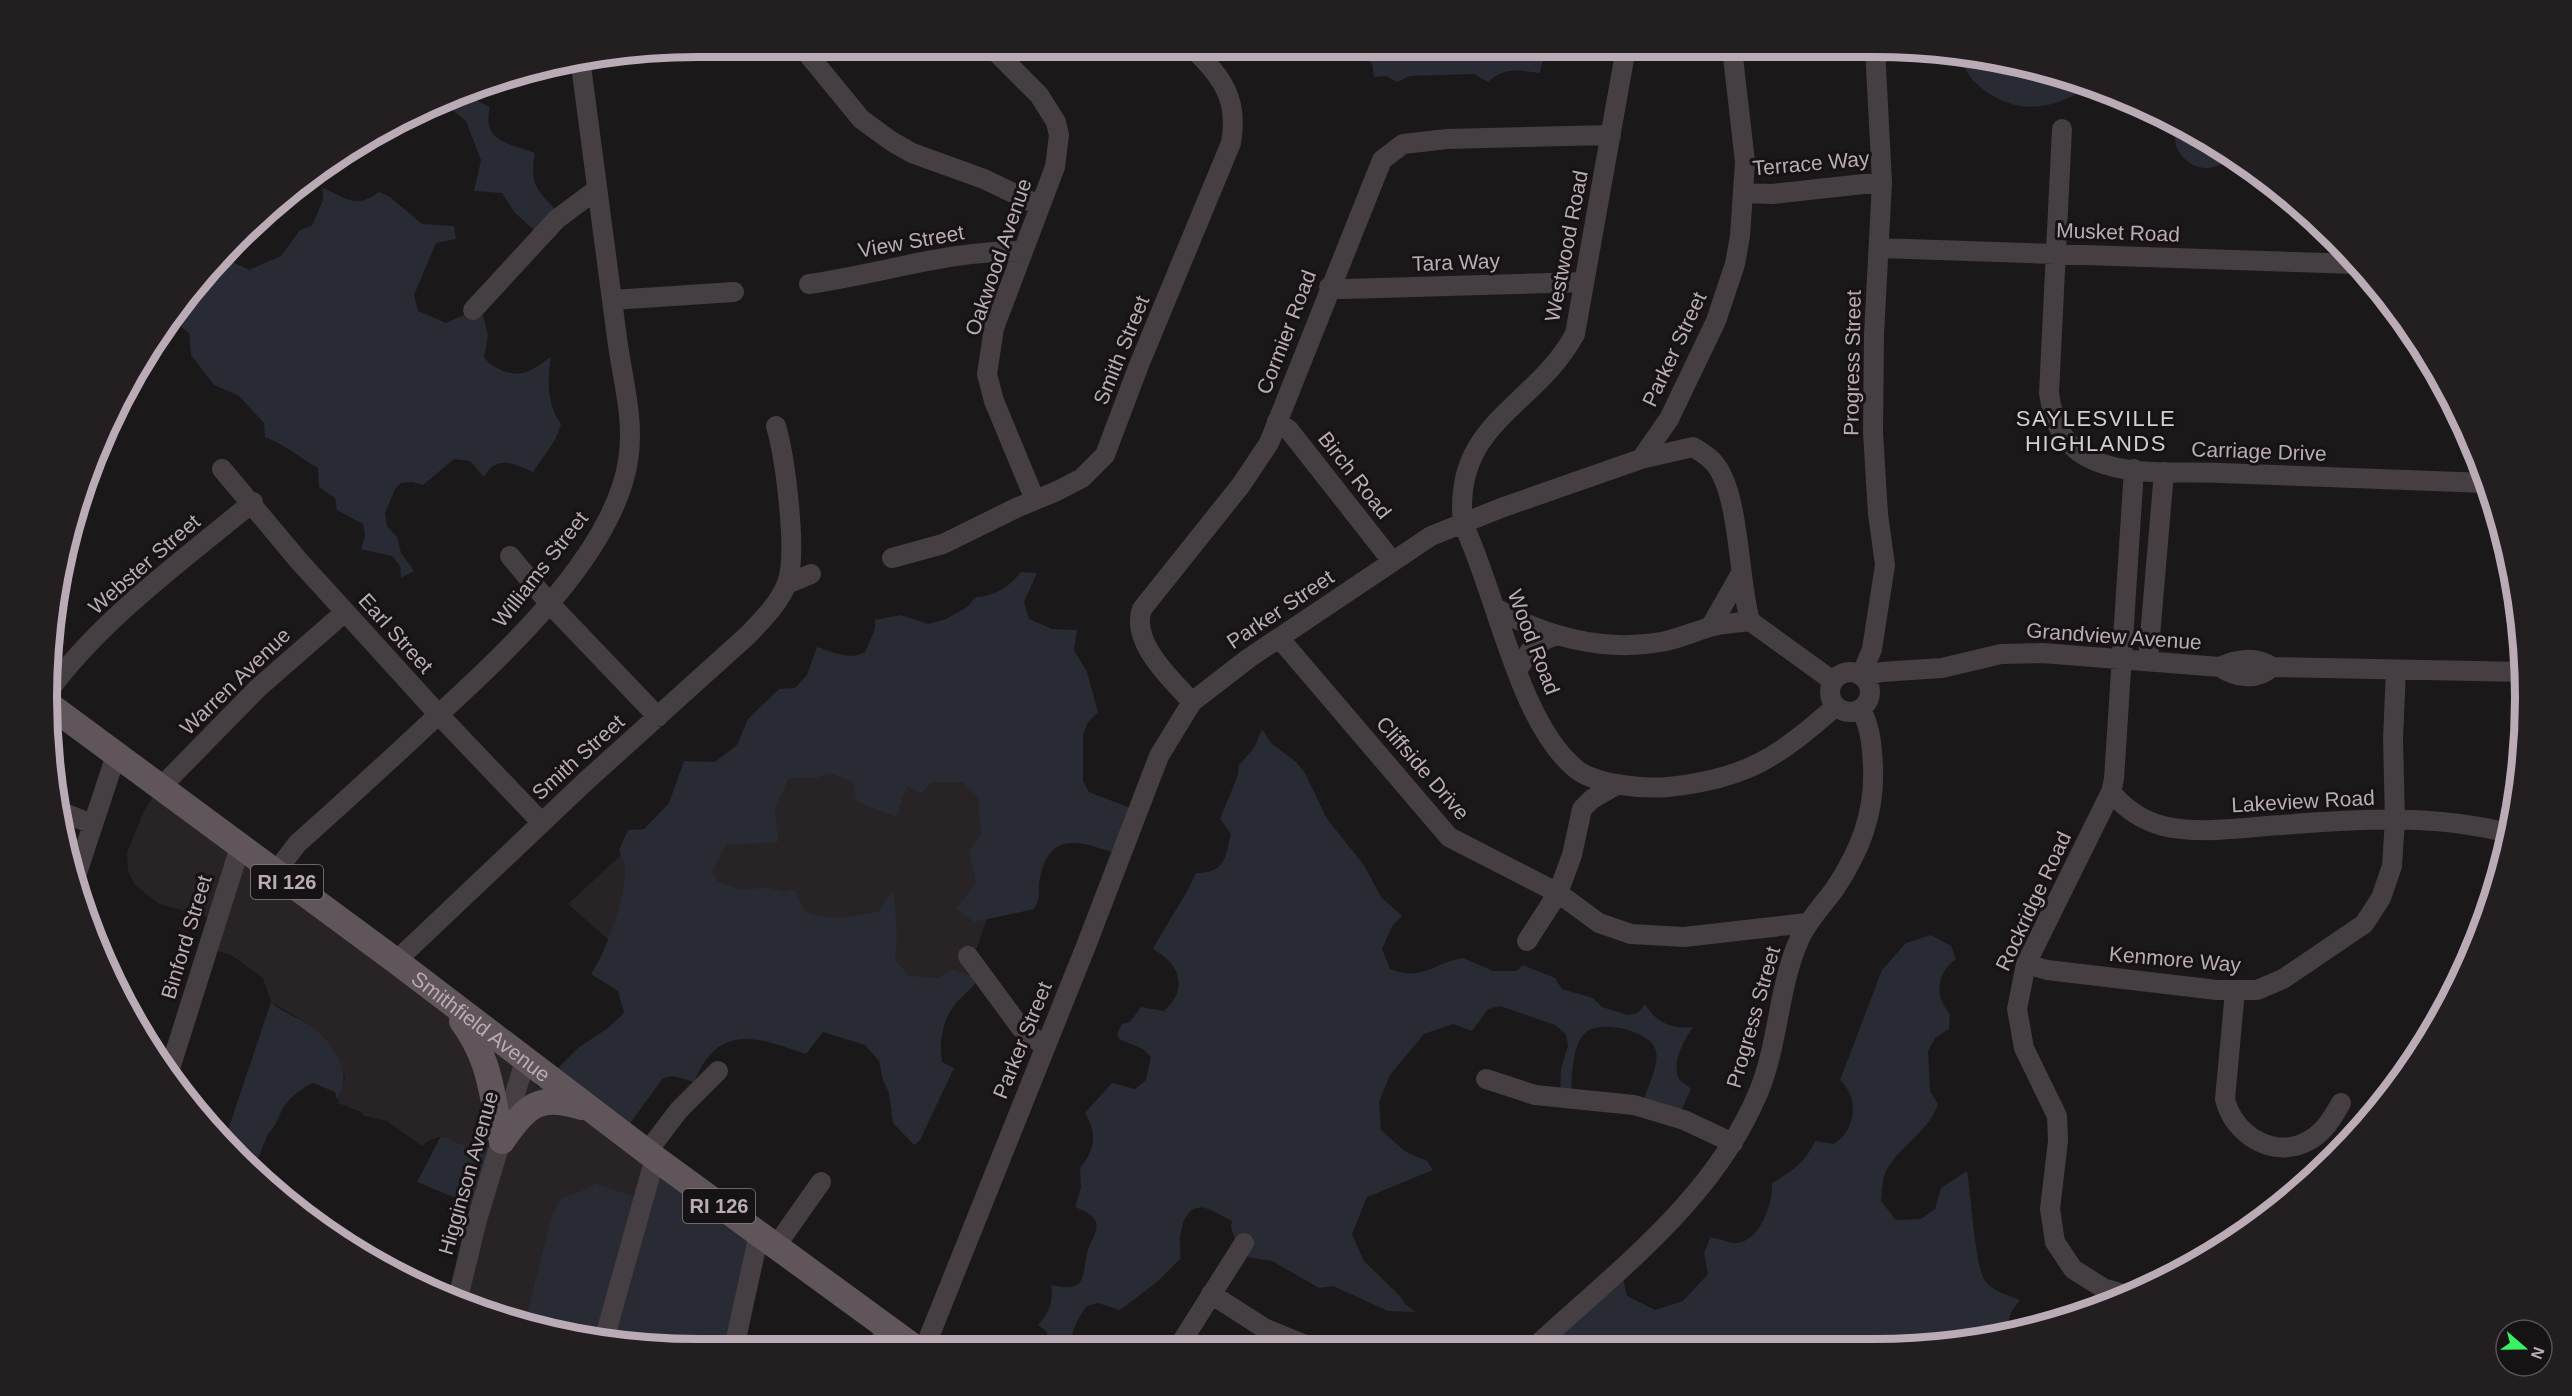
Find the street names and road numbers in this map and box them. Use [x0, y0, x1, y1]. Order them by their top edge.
street label: Terrace Way [1752, 146, 1871, 180]
street label: Westwood Road [1540, 168, 1592, 324]
street label: Oakwood Avenue [960, 176, 1036, 338]
street label: Musket Road [2056, 218, 2180, 246]
street label: View Street [856, 220, 966, 262]
street label: Tara Way [1412, 249, 1501, 275]
street label: Cormier Road [1252, 267, 1320, 397]
street label: Parker Street [1637, 288, 1711, 410]
street label: Progress Street [1839, 290, 1865, 436]
street label: Smith Street [1089, 292, 1153, 408]
street label: Birch Road [1314, 427, 1396, 523]
street label: Carriage Drive [2191, 437, 2327, 465]
street label: Williams Street [488, 507, 592, 631]
street label: Webster Street [84, 509, 204, 618]
street label: Parker Street [1222, 565, 1338, 653]
street label: Wood Road [1503, 586, 1565, 698]
street label: Earl Street [354, 588, 438, 678]
street label: Grandview Avenue [2025, 618, 2203, 654]
street label: Warren Avenue [175, 623, 295, 739]
street label: Smith Street [527, 710, 629, 804]
street label: Cliffside Drive [1372, 712, 1474, 824]
street label: Lakeview Road [2231, 786, 2375, 816]
street label: Rockridge Road [1991, 828, 2075, 974]
road number: RI 126 [251, 865, 323, 899]
street label: Binford Street [156, 872, 216, 1002]
street label: Kenmore Way [2108, 942, 2242, 976]
street label: Progress Street [1722, 944, 1784, 1090]
street label: Smithfield Avenue [408, 966, 555, 1086]
street label: Parker Street [988, 978, 1056, 1102]
street label: Higginson Avenue [434, 1089, 502, 1257]
road number: RI 126 [683, 1189, 755, 1223]

